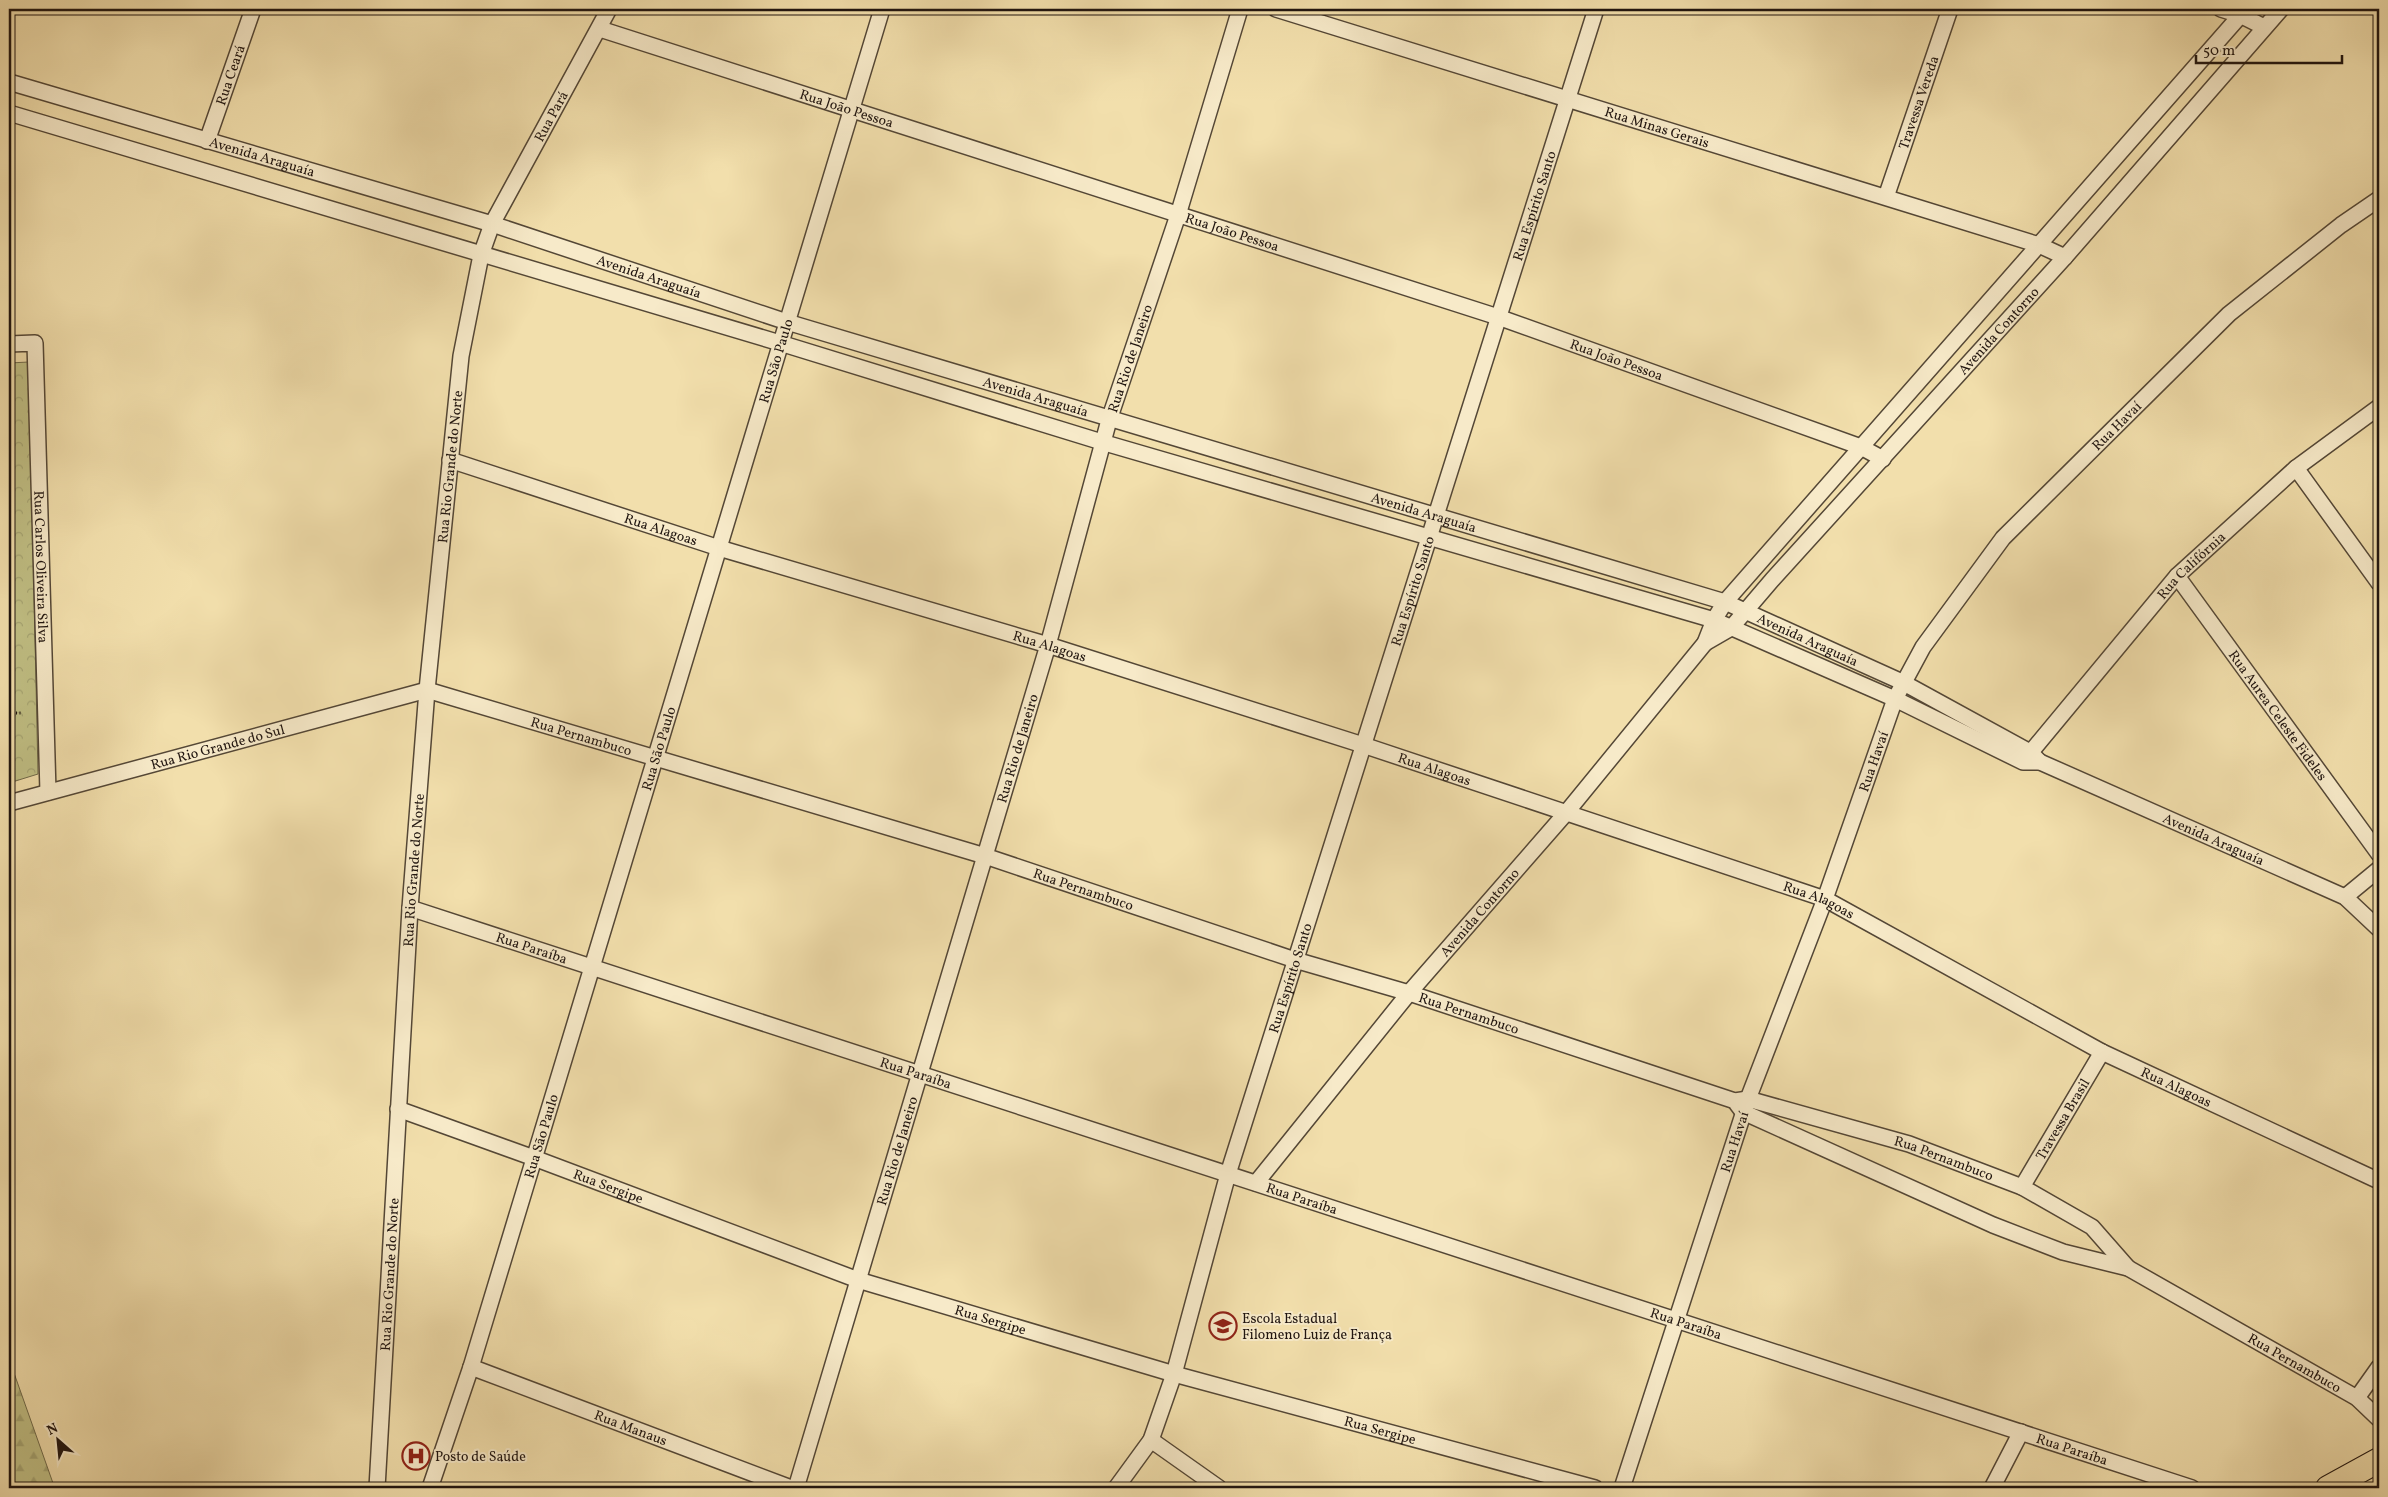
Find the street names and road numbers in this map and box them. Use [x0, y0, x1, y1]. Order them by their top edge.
street label: Rua Ceará [212, 43, 251, 108]
street label: Travessa Vereda [1895, 54, 1944, 152]
street label: Rua João Pessoa [797, 86, 896, 133]
street label: Rua Pará [530, 88, 574, 146]
street label: Rua Minas Gerais [1602, 103, 1711, 153]
street label: Avenida Araguaía [207, 133, 317, 182]
street label: Rua Espírito Santo [1509, 149, 1562, 263]
street label: Rua João Pessoa [1182, 209, 1281, 257]
street label: Avenida Araguaía [594, 251, 703, 304]
street label: Avenida Contorno [1955, 284, 2044, 379]
street label: Rua Rio de Janeiro [1104, 302, 1158, 415]
street label: Rua São Paulo [755, 317, 799, 406]
street label: Rua João Pessoa [1567, 335, 1665, 386]
street label: Avenida Araguaía [980, 373, 1090, 422]
street label: Rua Rio Grande do Norte [434, 389, 468, 544]
street label: Rua Havaí [2088, 397, 2147, 456]
street label: Avenida Araguaía [1368, 489, 1479, 538]
street label: Rua Carlos Oliveira Silva [28, 490, 52, 644]
street label: Rua Alagoas [622, 510, 700, 551]
street label: Rua Califórnia [2153, 528, 2231, 604]
street label: Rua Espírito Santo [1387, 534, 1440, 649]
street label: Avenida Araguaía [1753, 610, 1861, 672]
street label: Rua Alagoas [1010, 627, 1088, 668]
street label: Rua Aurea Celeste Fideles [2223, 647, 2331, 785]
street label: Rua Rio de Janeiro [993, 692, 1044, 806]
street label: Rua São Paulo [638, 705, 681, 793]
street label: Rua Pernambuco [528, 713, 634, 761]
street label: Rua Rio Grande do Sul [149, 721, 287, 775]
street label: Rua Havaí [1855, 728, 1894, 795]
street label: Rua Alagoas [1395, 749, 1473, 791]
street label: Rua Rio Grande do Norte [400, 793, 430, 947]
street label: Avenida Araguaía [2159, 810, 2267, 871]
street label: Rua Pernambuco [1030, 865, 1136, 916]
street label: Avenida Contorno [1436, 865, 1525, 962]
street label: Rua Alagoas [1780, 878, 1857, 924]
street label: Rua Espírito Santo [1265, 921, 1318, 1036]
street label: Rua Paraíba [493, 929, 569, 970]
street label: Rua Pernambuco [1416, 989, 1521, 1040]
street label: Rua Paraíba [877, 1054, 954, 1095]
street label: Rua Alagoas [2137, 1063, 2214, 1113]
street label: Travessa Brasil [2032, 1075, 2095, 1164]
street label: Rua São Paulo [521, 1092, 564, 1181]
street label: Rua Rio de Janeiro [873, 1094, 924, 1208]
street label: Rua Havaí [1717, 1109, 1755, 1175]
street label: Rua Pernambuco [1892, 1132, 1996, 1186]
street label: Rua Sergipe [570, 1166, 646, 1209]
street label: Rua Paraíba [1263, 1179, 1340, 1220]
street label: Rua Rio Grande do Norte [377, 1197, 405, 1352]
street label: Rua Sergipe [952, 1301, 1028, 1341]
street label: Rua Paraíba [1647, 1304, 1724, 1345]
street label: Rua Pernambuco [2244, 1330, 2344, 1398]
street label: Rua Manaus [591, 1406, 670, 1451]
street label: Rua Sergipe [1342, 1412, 1418, 1450]
street label: Rua Paraíba [2034, 1430, 2110, 1471]

